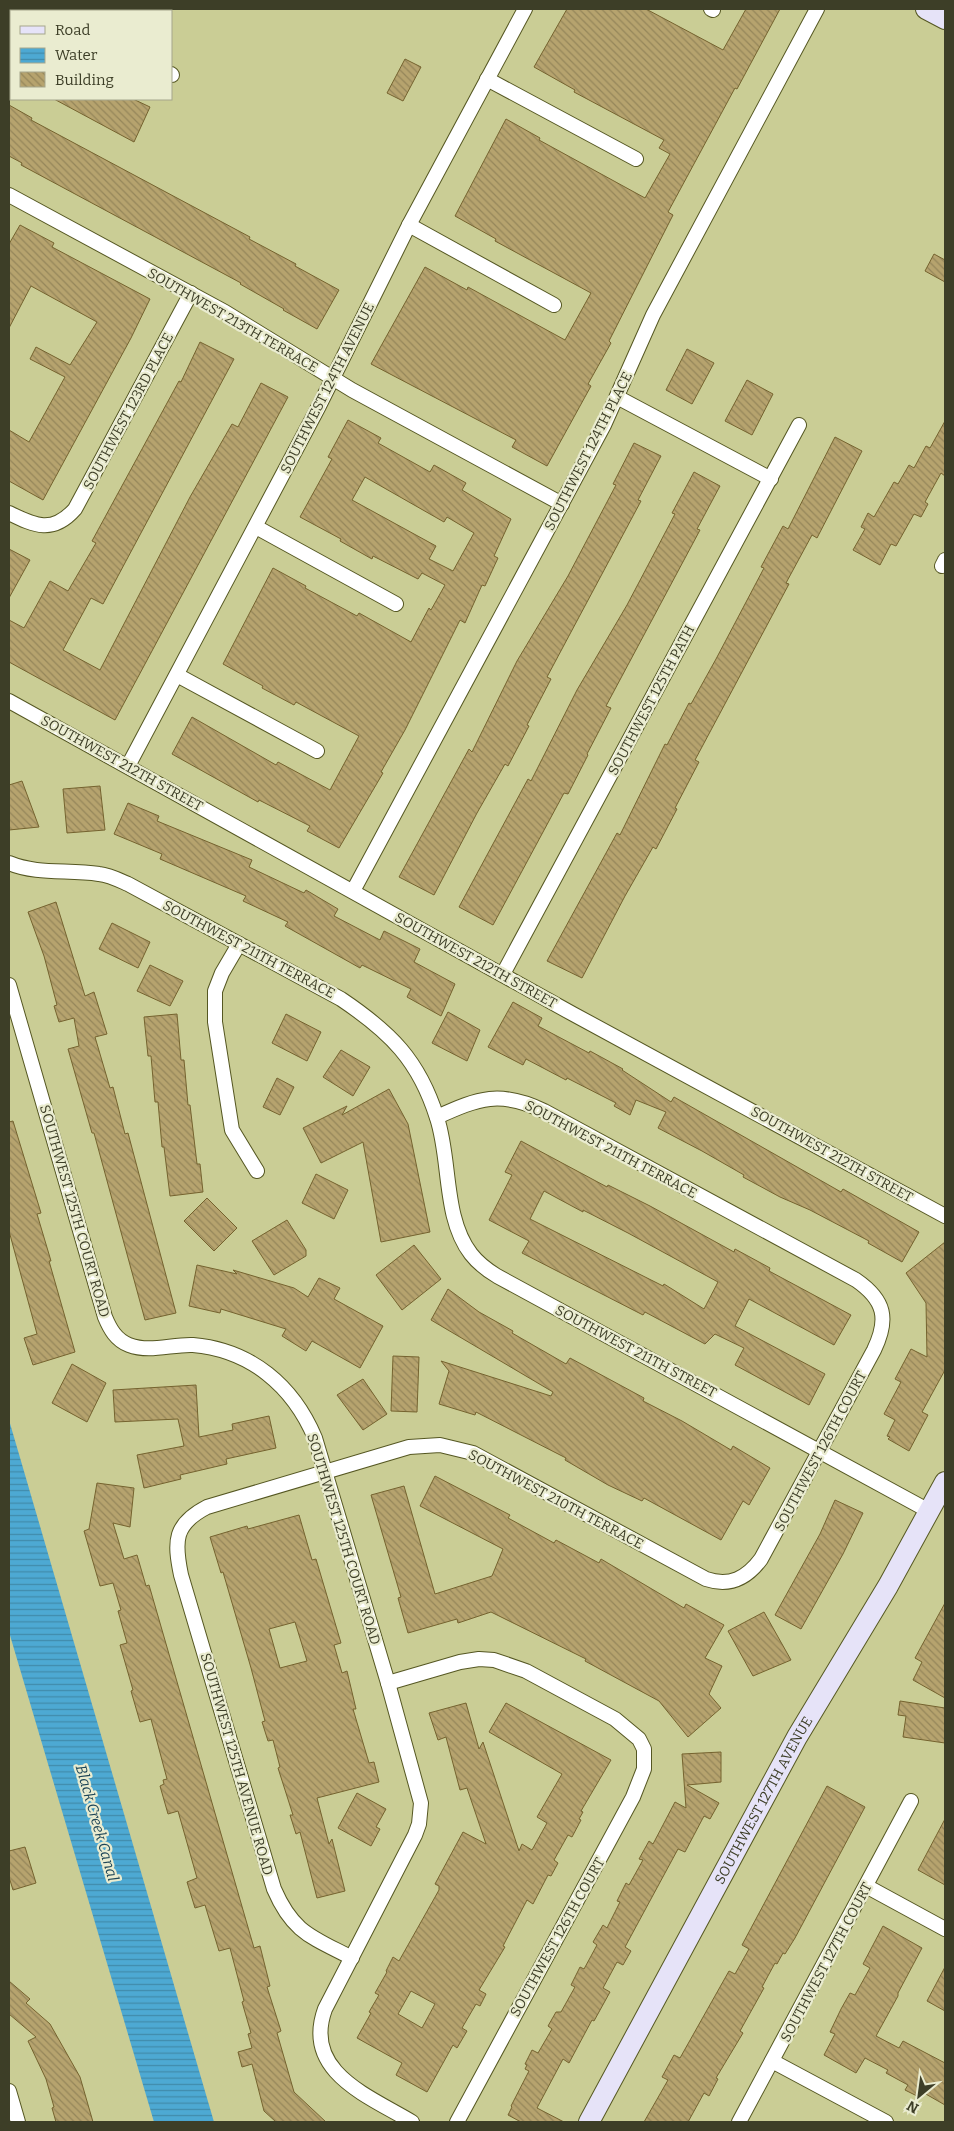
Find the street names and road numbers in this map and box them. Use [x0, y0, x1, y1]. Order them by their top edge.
street label: SOUTHWEST 213TH TERRACE [144, 265, 321, 376]
street label: SOUTHWEST 124TH AVENUE [277, 300, 378, 477]
street label: SOUTHWEST 123RD PLACE [80, 330, 177, 493]
street label: SOUTHWEST 124TH PLACE [541, 369, 636, 533]
street label: SOUTHWEST 125TH PATH [605, 622, 698, 778]
street label: SOUTHWEST 212TH STREET [38, 712, 206, 815]
street label: SOUTHWEST 211TH TERRACE [160, 897, 338, 1002]
street label: SOUTHWEST 212TH STREET [392, 909, 560, 1012]
street label: SOUTHWEST 211TH TERRACE [522, 1097, 700, 1202]
street label: SOUTHWEST 125TH COURT ROAD [36, 1103, 113, 1319]
street label: SOUTHWEST 212TH STREET [748, 1103, 916, 1206]
street label: SOUTHWEST 211TH STREET [552, 1302, 719, 1401]
street label: SOUTHWEST 126TH COURT [771, 1368, 870, 1534]
street label: SOUTHWEST 125TH COURT ROAD [303, 1431, 384, 1647]
street label: SOUTHWEST 210TH TERRACE [465, 1446, 646, 1553]
street label: SOUTHWEST 125TH AVENUE ROAD [197, 1651, 276, 1877]
street label: SOUTHWEST 127TH AVENUE [711, 1713, 816, 1887]
street label: SOUTHWEST 126TH COURT [507, 1855, 608, 2020]
street label: SOUTHWEST 127TH COURT [777, 1880, 876, 2045]

